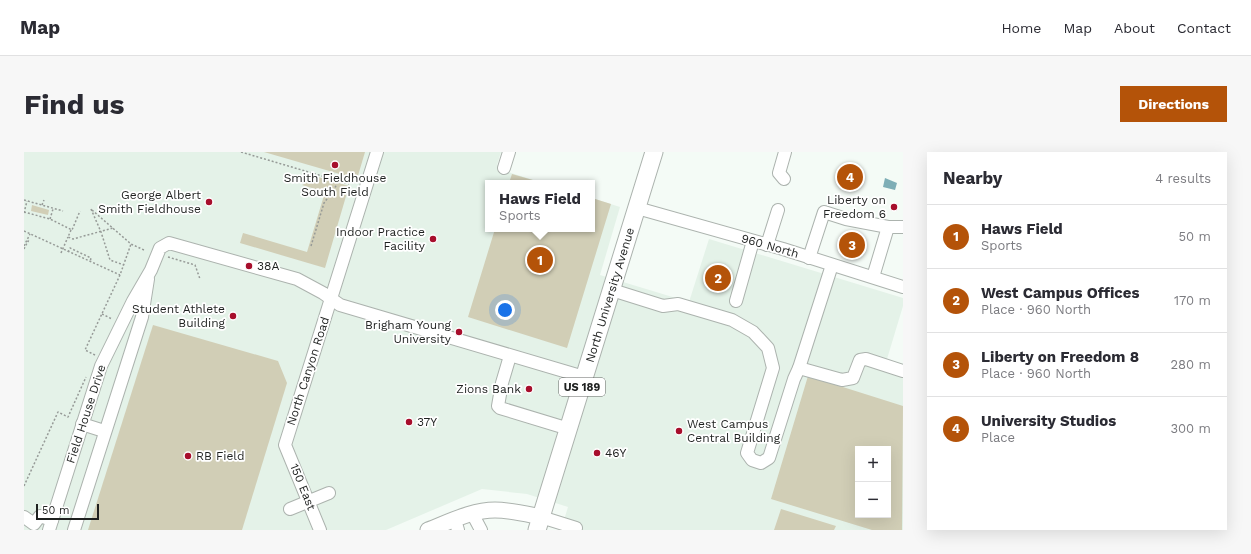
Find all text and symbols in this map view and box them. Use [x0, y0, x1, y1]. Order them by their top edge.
text: Map [20, 16, 60, 39]
text: Home [1001, 20, 1041, 36]
text: Map [1063, 20, 1092, 36]
text: About [1114, 20, 1155, 36]
text: Contact [1177, 20, 1231, 36]
button: Directions [1120, 86, 1227, 122]
text: Find us [24, 88, 124, 121]
marker: Smith Fieldhouse South Field [330, 160, 340, 170]
pin: 4 [837, 162, 863, 192]
text: Nearby [943, 168, 1002, 188]
place label: Smith Fieldhouse South Field [284, 171, 386, 199]
text: 4 results [1155, 171, 1211, 186]
popup [485, 180, 595, 232]
place label: George Albert Smith Fieldhouse [98, 188, 201, 216]
text: Haws Field [499, 190, 581, 208]
place label: Liberty on Freedom 6 [823, 193, 886, 221]
marker: George Albert Smith Fieldhouse [204, 197, 214, 207]
marker: Liberty on Freedom 6 [889, 202, 899, 212]
text: Sports [499, 208, 541, 223]
text: Haws Field [981, 220, 1063, 238]
place label: Indoor Practice Facility [336, 225, 426, 253]
street label: North University Avenue [583, 226, 637, 364]
text: 1 [953, 229, 959, 244]
text: 50 m [1179, 229, 1211, 244]
pin: 3 [839, 230, 865, 260]
street label: 960 North [740, 231, 800, 261]
marker: Indoor Practice Facility [428, 234, 438, 244]
text: Sports [981, 238, 1022, 253]
pin: 1 [527, 245, 553, 275]
place label: 38A [257, 259, 279, 273]
marker: 38A [244, 261, 254, 271]
pin: 2 [705, 263, 731, 293]
text: West Campus Offices [981, 284, 1140, 302]
text: 2 [952, 293, 960, 308]
text: 170 m [1174, 293, 1211, 308]
your location [495, 300, 515, 320]
place label: Student Athlete Building [132, 302, 226, 330]
text: Place · 960 North [981, 302, 1091, 317]
marker: Student Athlete Building [228, 311, 238, 321]
street label: North Canyon Road [284, 315, 332, 427]
place label: Brigham Young University [365, 318, 452, 346]
marker: Brigham Young University [454, 327, 464, 337]
text: Liberty on Freedom 8 [981, 348, 1139, 366]
text: 3 [952, 357, 960, 372]
text: 280 m [1171, 357, 1211, 372]
street label: Field House Drive [63, 363, 109, 465]
text: Place · 960 North [981, 366, 1091, 381]
road number: US 189 [559, 378, 605, 396]
place label: Zions Bank [456, 382, 521, 396]
marker: Zions Bank [524, 384, 534, 394]
text: University Studios [981, 412, 1116, 430]
place label: 37Y [417, 415, 437, 429]
marker: 37Y [404, 417, 414, 427]
place label: West Campus Central Building [687, 417, 781, 445]
text: 4 [952, 421, 960, 436]
text: 300 m [1170, 421, 1211, 436]
marker: West Campus Central Building [674, 426, 684, 436]
text: Place [981, 430, 1015, 445]
place label: 46Y [605, 446, 626, 460]
map controls [855, 446, 891, 518]
button: + [855, 446, 891, 482]
marker: 46Y [592, 448, 602, 458]
place label: RB Field [196, 449, 245, 463]
marker: RB Field [183, 451, 193, 461]
street label: 150 East [287, 462, 319, 512]
button: − [855, 482, 891, 518]
scale bar [36, 502, 99, 521]
text: 50 m [42, 504, 69, 517]

